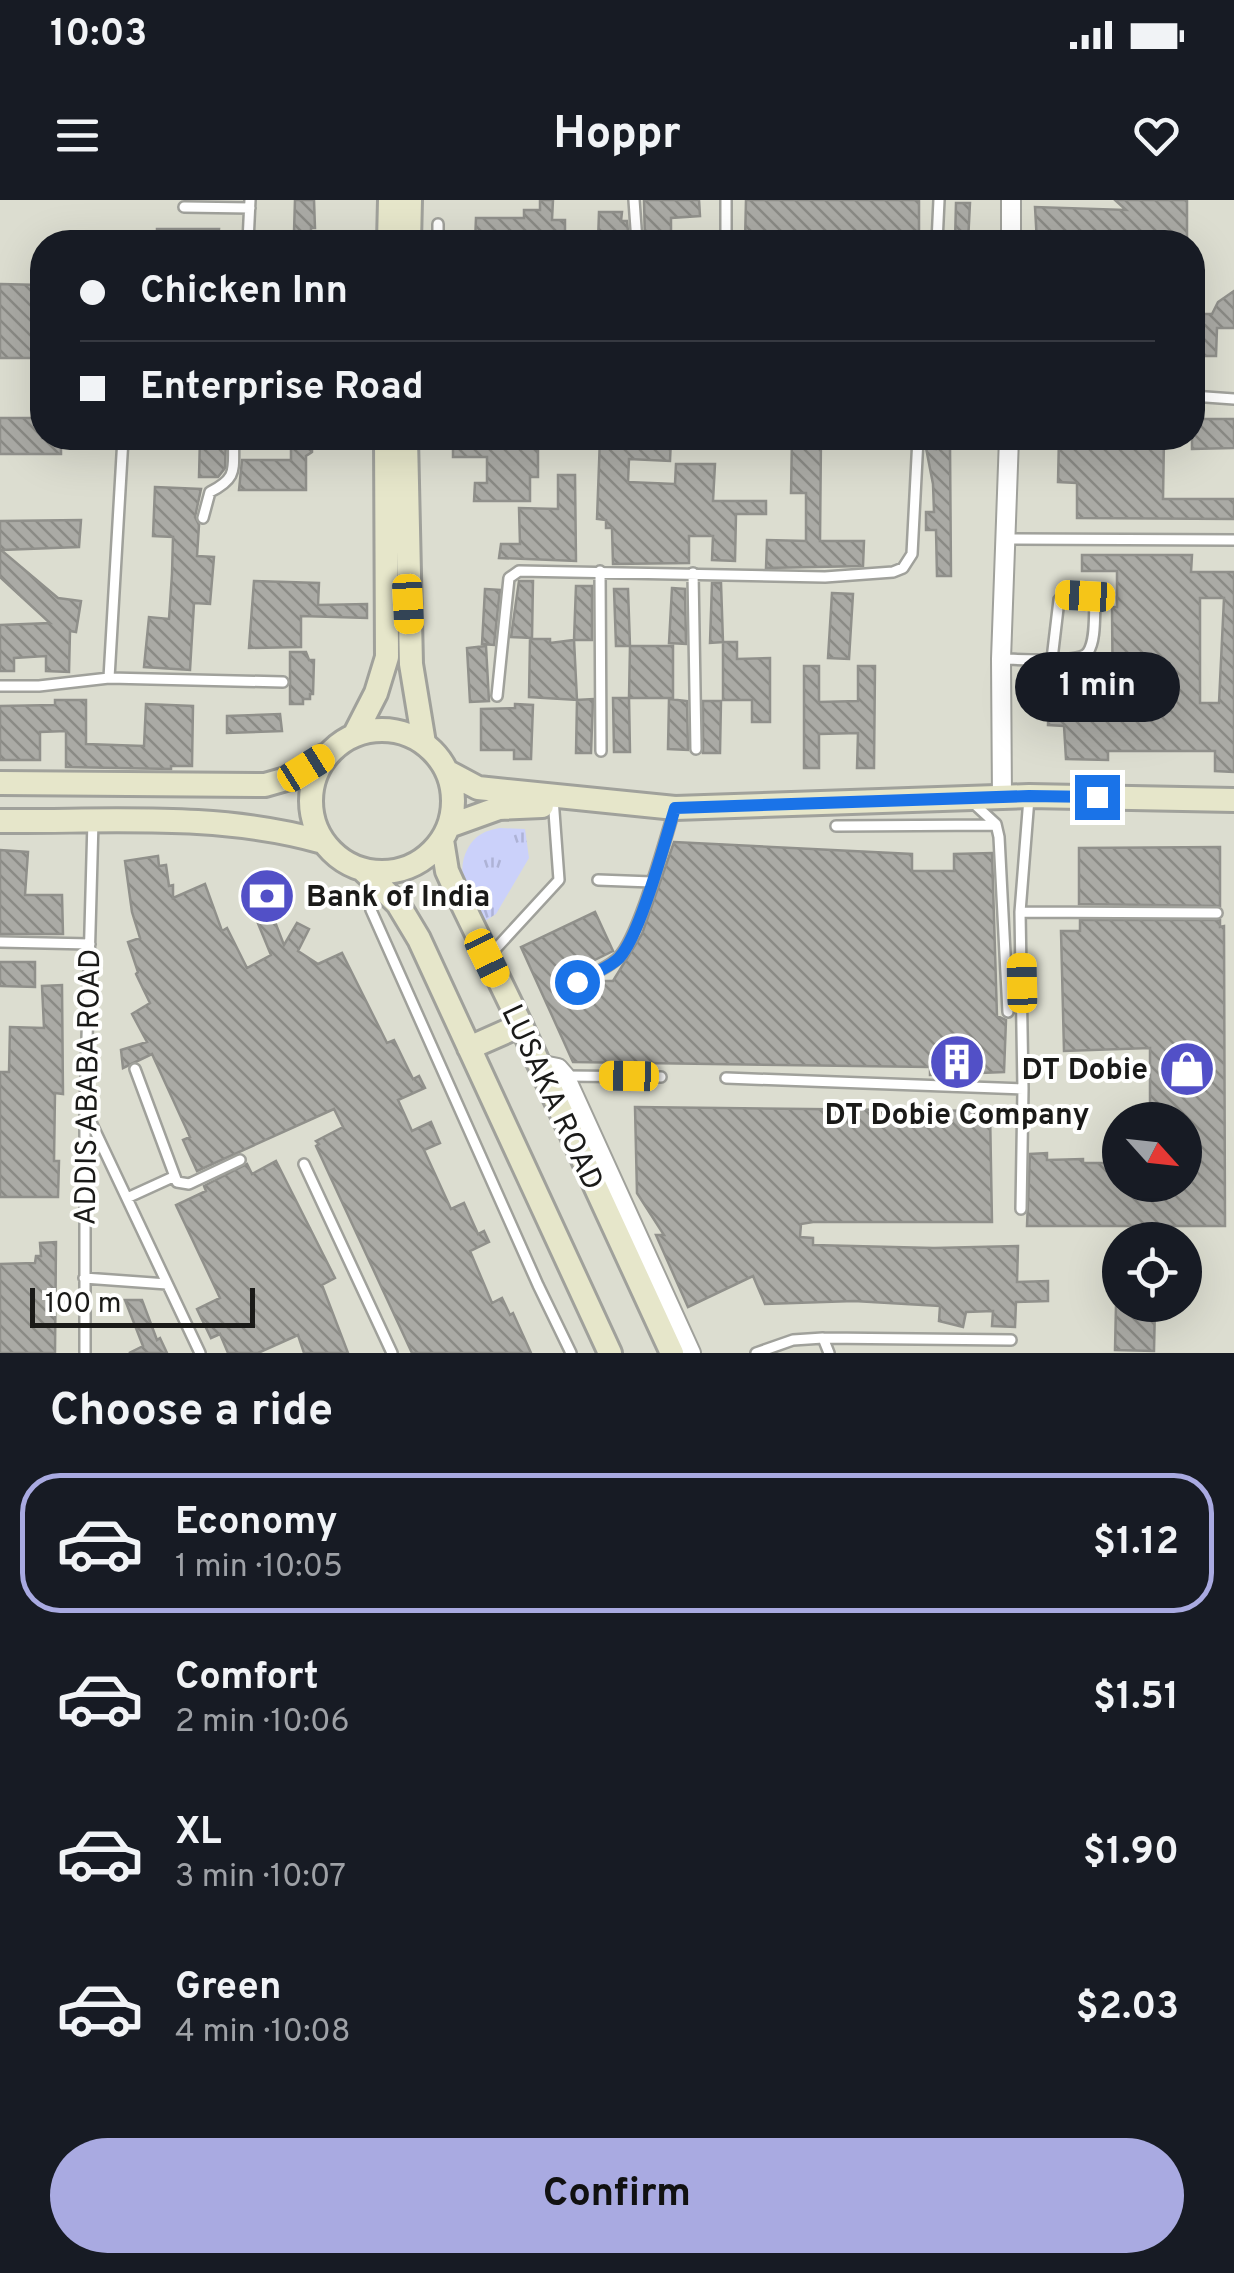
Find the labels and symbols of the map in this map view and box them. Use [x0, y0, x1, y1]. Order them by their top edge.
car [391, 573, 425, 635]
car [1054, 579, 1116, 613]
callout: 1 min [1014, 652, 1180, 722]
car [273, 739, 339, 797]
route end [1075, 775, 1120, 820]
bank icon: Bank of India [237, 866, 297, 926]
place label: Bank of India [306, 880, 490, 917]
car [460, 924, 514, 992]
street label: ADDIS ABABA ROAD [69, 948, 110, 1226]
car [1006, 953, 1038, 1013]
route start [555, 960, 600, 1005]
street label: LUSAKA ROAD [492, 999, 610, 1197]
building icon: DT Dobie Company [927, 1032, 987, 1092]
shop icon: DT Dobie [1157, 1039, 1217, 1099]
place label: DT Dobie [1022, 1053, 1148, 1090]
car [599, 1060, 659, 1092]
place label: DT Dobie Company [824, 1098, 1090, 1135]
north arrow [1102, 1102, 1202, 1202]
scale bar [30, 1283, 255, 1328]

